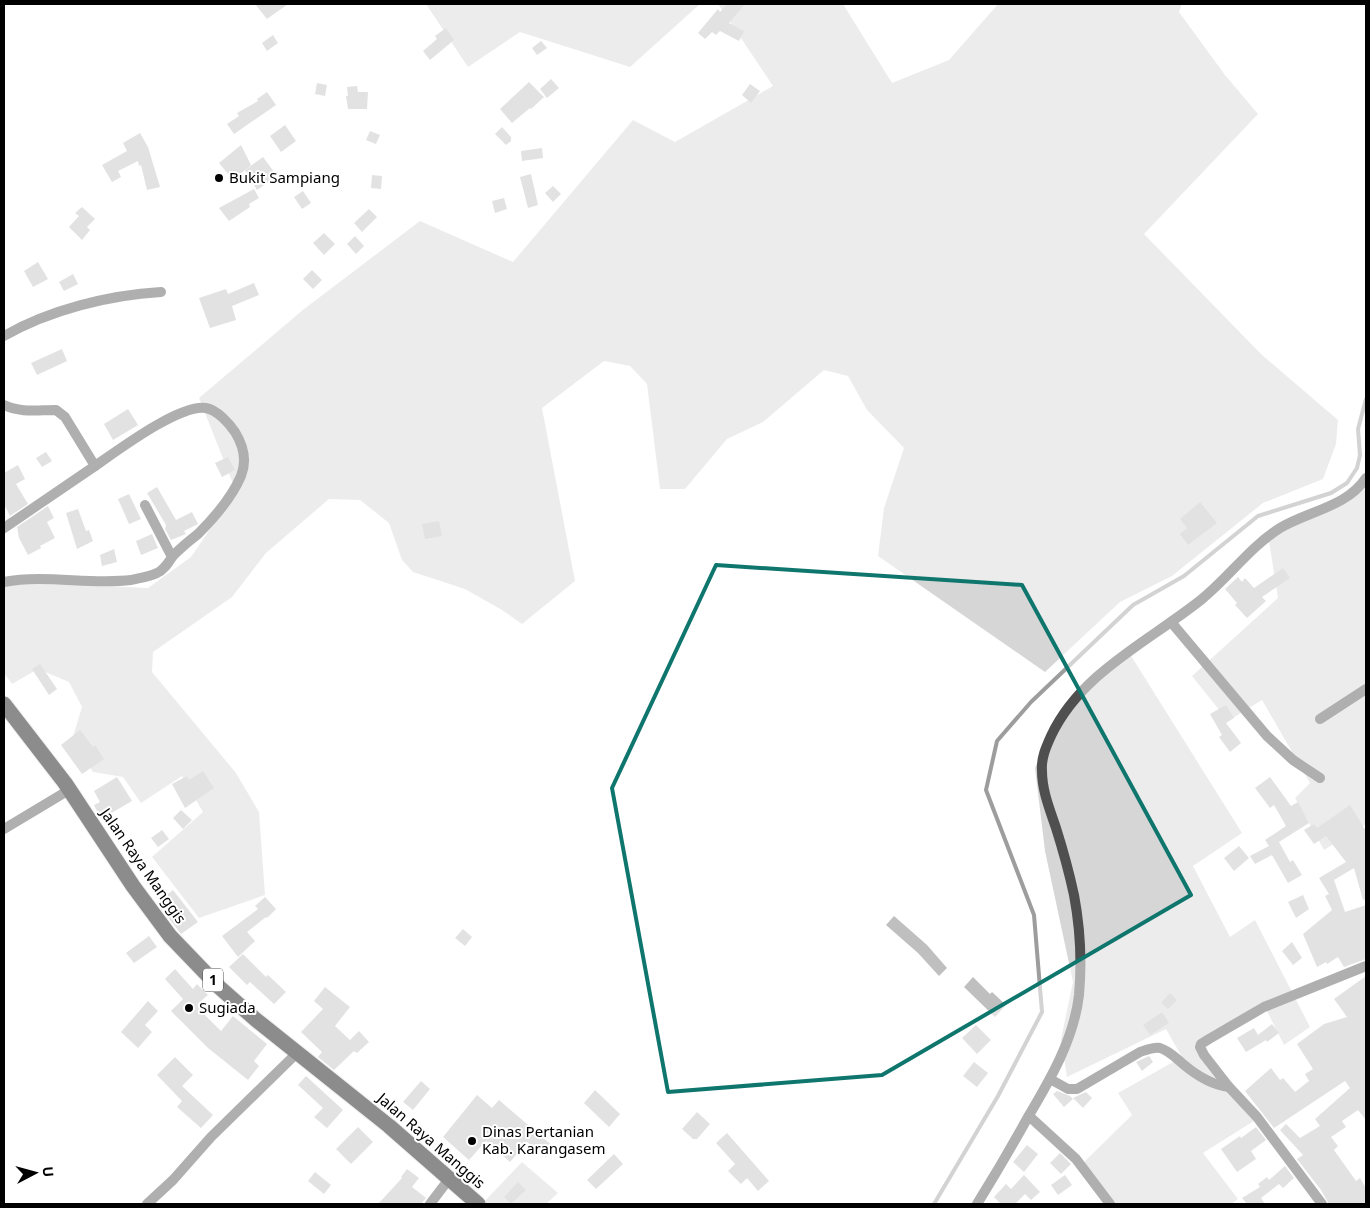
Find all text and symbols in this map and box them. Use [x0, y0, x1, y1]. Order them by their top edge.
place label: Bukit Sampiang [229, 167, 340, 187]
marker: Bukit Sampiang [213, 172, 225, 184]
street label: Jalan Raya Manggis [95, 802, 191, 927]
road number: 1 [203, 968, 223, 992]
place label: Sugiada [199, 997, 256, 1017]
marker: Sugiada [183, 1002, 195, 1014]
street label: Jalan Raya Manggis [372, 1087, 490, 1193]
place label: Dinas Pertanian Kab. Karangasem [482, 1121, 605, 1158]
marker: Dinas Pertanian Kab. Karangasem [466, 1135, 478, 1147]
north arrow [10, 1148, 60, 1198]
text: U [38, 1165, 58, 1178]

